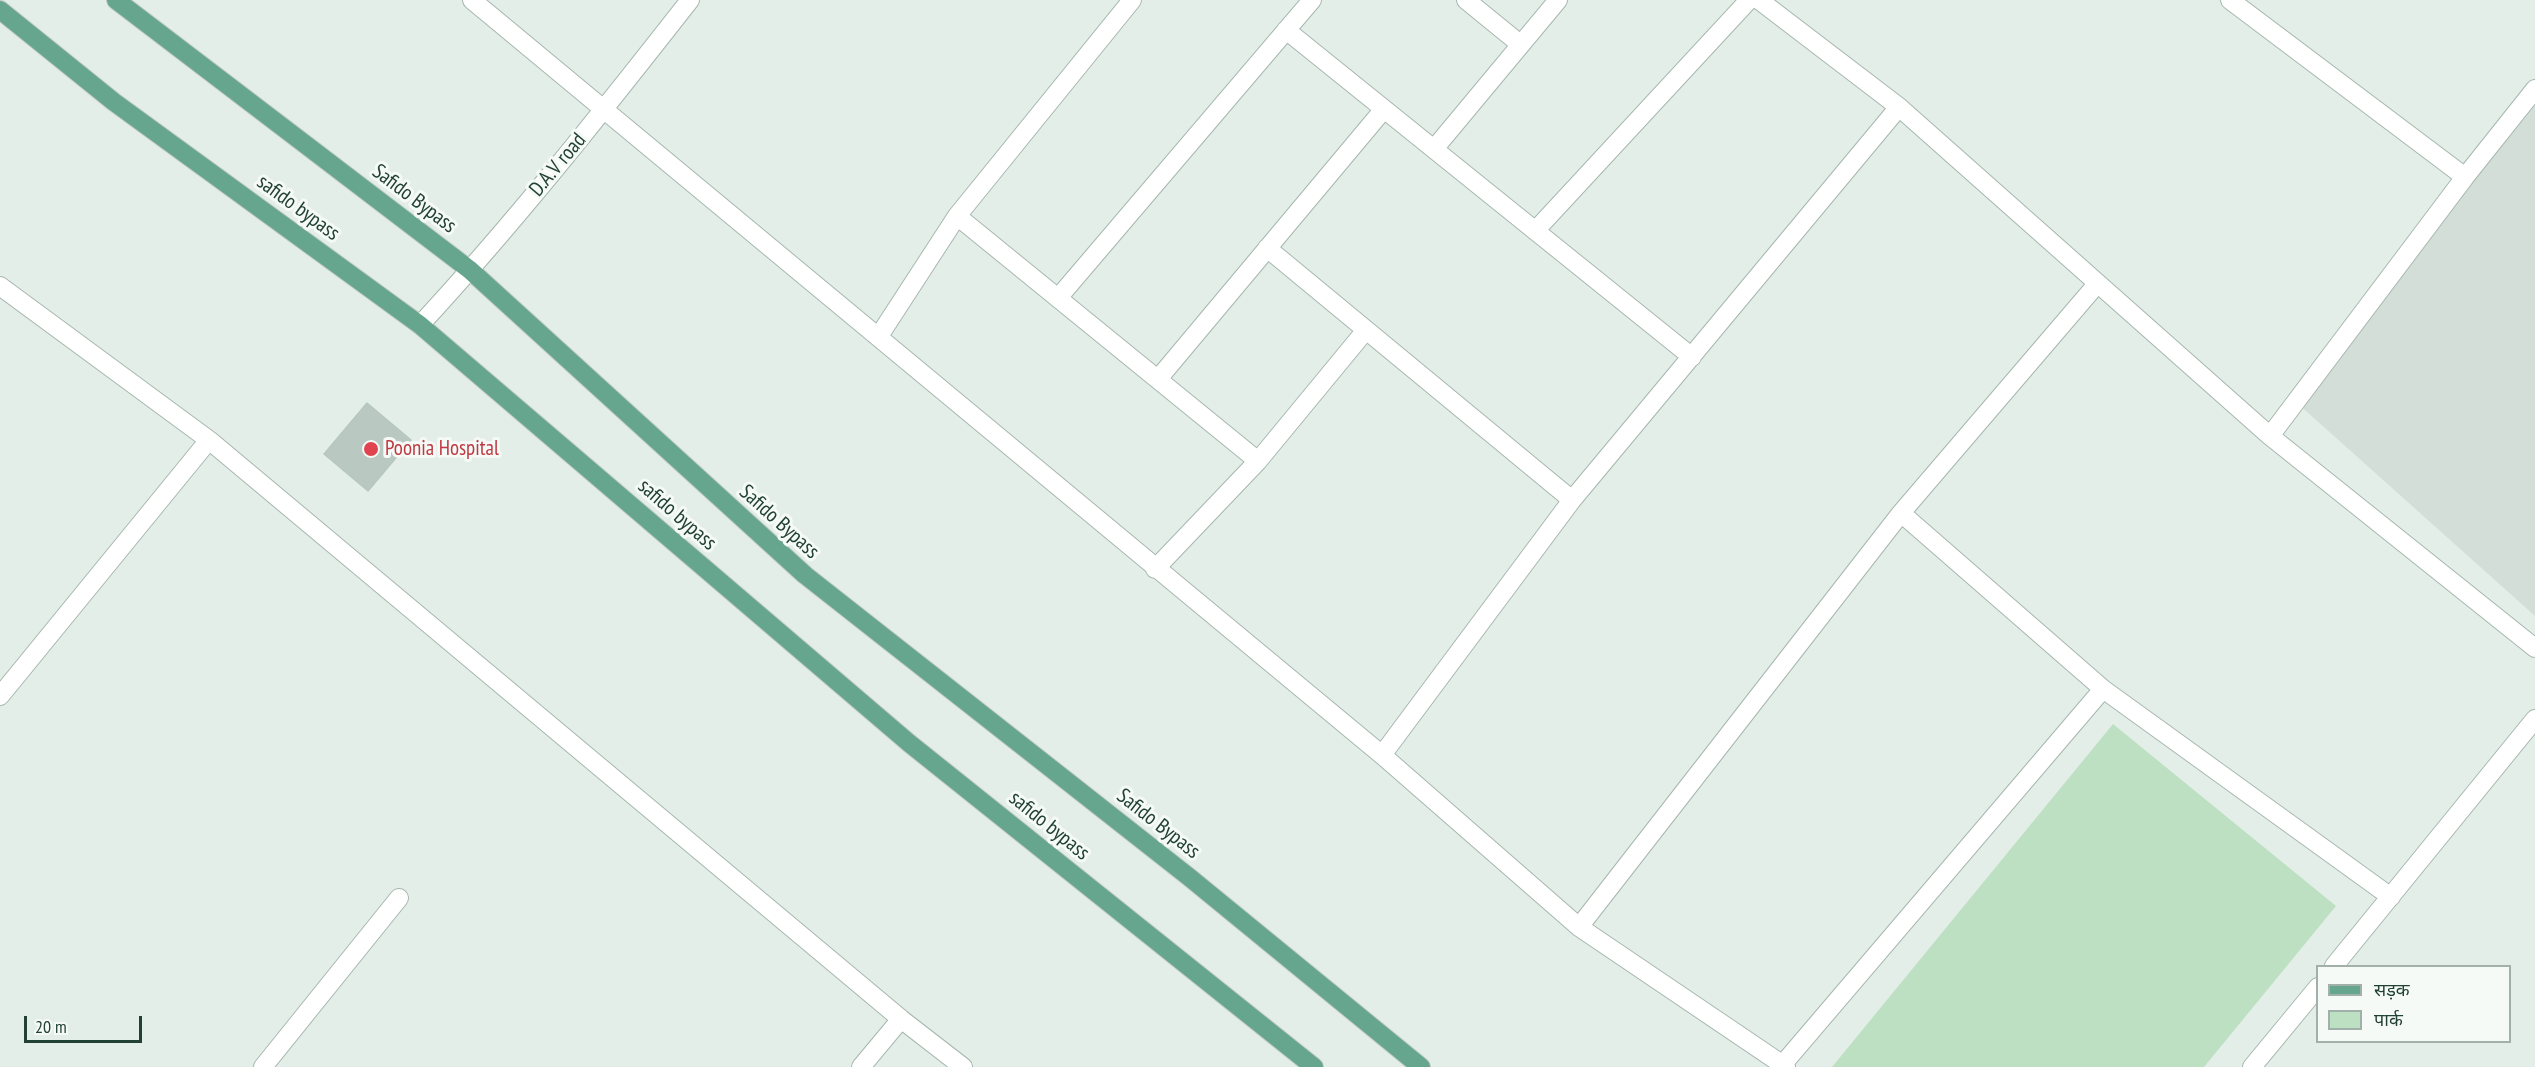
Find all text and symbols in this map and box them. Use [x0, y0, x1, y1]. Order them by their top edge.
street label: D.A.V road [524, 128, 592, 202]
street label: Safido Bypass [367, 159, 461, 239]
street label: safido bypass [252, 170, 344, 246]
place label: Poonia Hospital [385, 436, 499, 462]
marker: Poonia Hospital [362, 440, 380, 458]
street label: safido bypass [633, 474, 721, 556]
street label: Safido Bypass [734, 480, 824, 564]
street label: Safido Bypass [1111, 784, 1205, 864]
street label: safido bypass [1004, 786, 1094, 866]
legend [2316, 965, 2511, 1043]
text: सड़क [2374, 978, 2410, 1001]
scale bar [27, 1004, 146, 1042]
text: पार्क [2374, 1008, 2403, 1031]
text: 20 m [35, 1015, 67, 1038]

